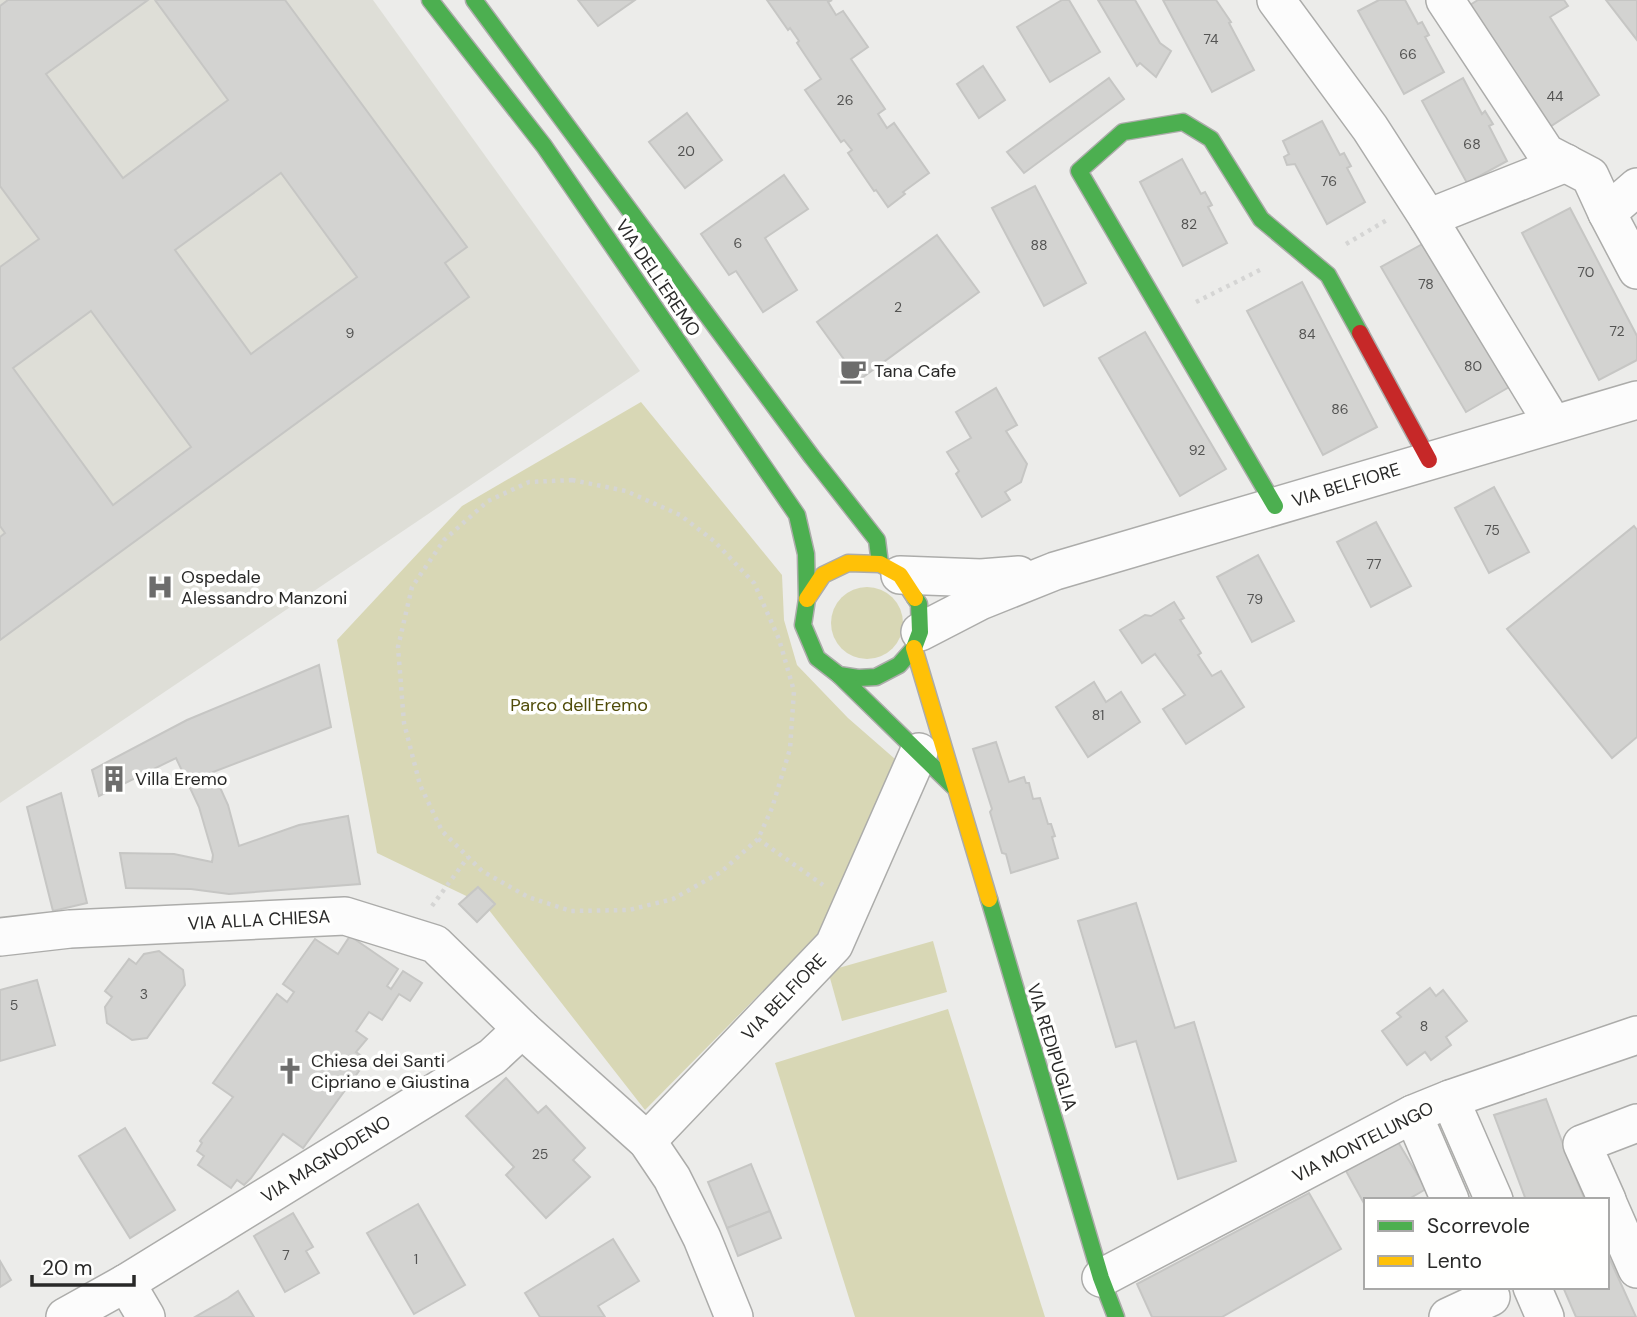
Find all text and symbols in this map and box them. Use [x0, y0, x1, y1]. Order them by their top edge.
house number: 74 [1203, 30, 1219, 48]
house number: 66 [1399, 45, 1417, 63]
house number: 44 [1547, 87, 1564, 105]
house number: 26 [837, 91, 853, 109]
house number: 68 [1463, 135, 1481, 153]
house number: 20 [677, 142, 695, 160]
house number: 76 [1321, 172, 1337, 190]
street label: VIA DELL'EREMO [610, 215, 706, 341]
house number: 82 [1181, 215, 1197, 233]
house number: 6 [734, 234, 742, 252]
house number: 88 [1030, 236, 1048, 254]
house number: 70 [1578, 263, 1594, 281]
house number: 78 [1418, 275, 1434, 293]
house number: 2 [894, 298, 902, 316]
house number: 72 [1609, 322, 1625, 340]
house number: 9 [346, 324, 355, 342]
house number: 84 [1298, 325, 1316, 343]
cafe icon: Tana Cafe [838, 356, 868, 386]
house number: 80 [1464, 357, 1482, 375]
place label: Tana Cafe [874, 359, 956, 383]
house number: 86 [1331, 400, 1349, 418]
house number: 92 [1189, 441, 1205, 459]
street label: VIA BELFIORE [1289, 457, 1403, 513]
house number: 75 [1484, 521, 1500, 539]
house number: 77 [1367, 555, 1381, 573]
place label: Ospedale Alessandro Manzoni [181, 565, 347, 610]
hospital icon: Ospedale Alessandro Manzoni [145, 572, 175, 602]
house number: 79 [1247, 590, 1263, 608]
park label: Parco dell'Eremo [510, 693, 648, 717]
house number: 81 [1092, 706, 1104, 724]
building icon: Villa Eremo [99, 764, 129, 794]
place label: Villa Eremo [135, 767, 227, 791]
street label: VIA ALLA CHIESA [187, 904, 331, 936]
street label: VIA BELFIORE [736, 948, 832, 1046]
street label: VIA REDIPUGLIA [1021, 980, 1083, 1114]
house number: 3 [140, 985, 148, 1003]
house number: 5 [10, 996, 18, 1014]
house number: 8 [1420, 1017, 1428, 1035]
place label: Chiesa dei Santi Cipriano e Giustina [311, 1049, 470, 1094]
church icon: Chiesa dei Santi Cipriano e Giustina [275, 1056, 305, 1086]
street label: VIA MONTELUNGO [1288, 1096, 1438, 1188]
street label: VIA MAGNODENO [257, 1109, 395, 1208]
house number: 25 [532, 1145, 548, 1163]
legend [1364, 1198, 1609, 1289]
text: Scorrevole [1427, 1212, 1530, 1240]
scale bar [32, 1244, 133, 1288]
house number: 7 [282, 1246, 290, 1264]
text: Lento [1427, 1247, 1482, 1275]
house number: 1 [414, 1250, 418, 1268]
text: 20 m [42, 1254, 93, 1282]

